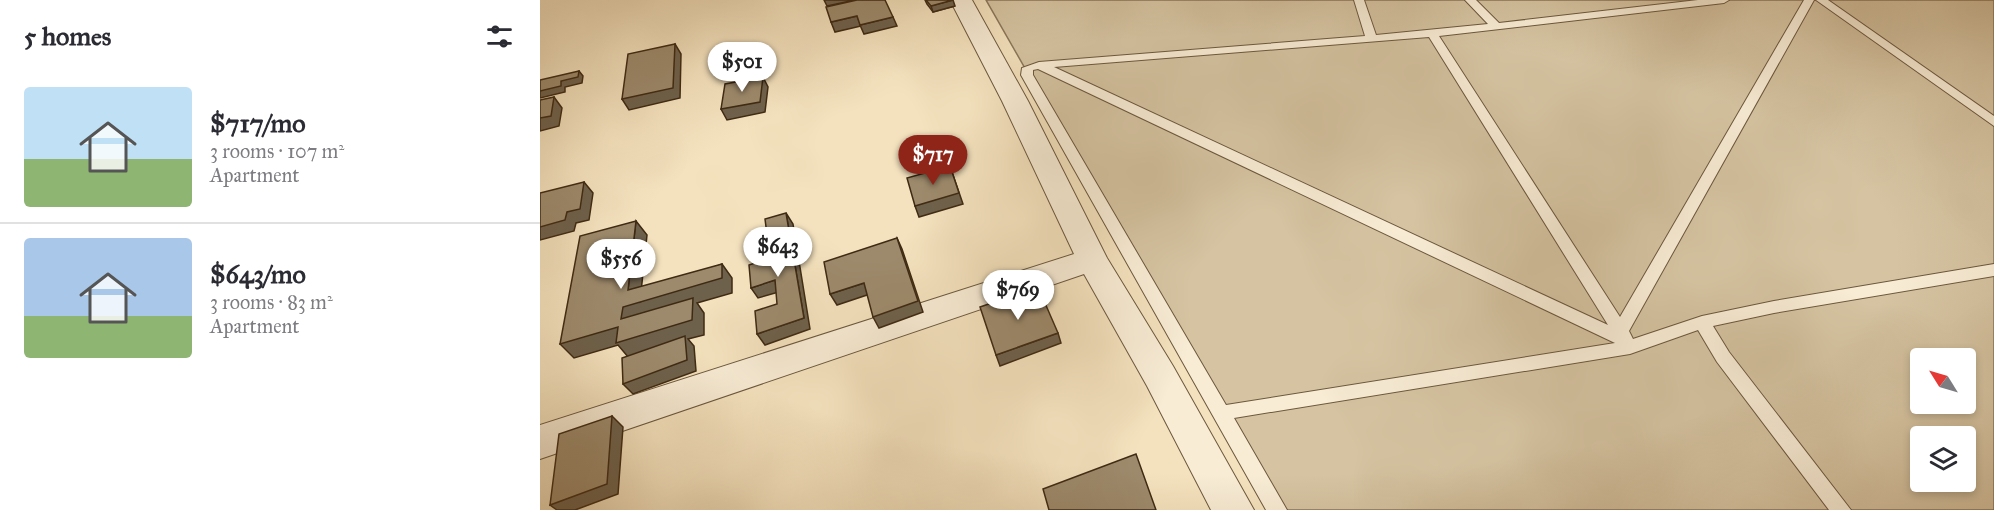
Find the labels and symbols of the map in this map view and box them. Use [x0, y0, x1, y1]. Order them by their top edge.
pin: $501 [706, 42, 778, 93]
pin: $717 [897, 135, 969, 186]
pin: $643 [742, 227, 814, 278]
pin: $556 [585, 239, 657, 290]
pin: $769 [982, 270, 1054, 321]
north arrow [1910, 348, 1976, 414]

